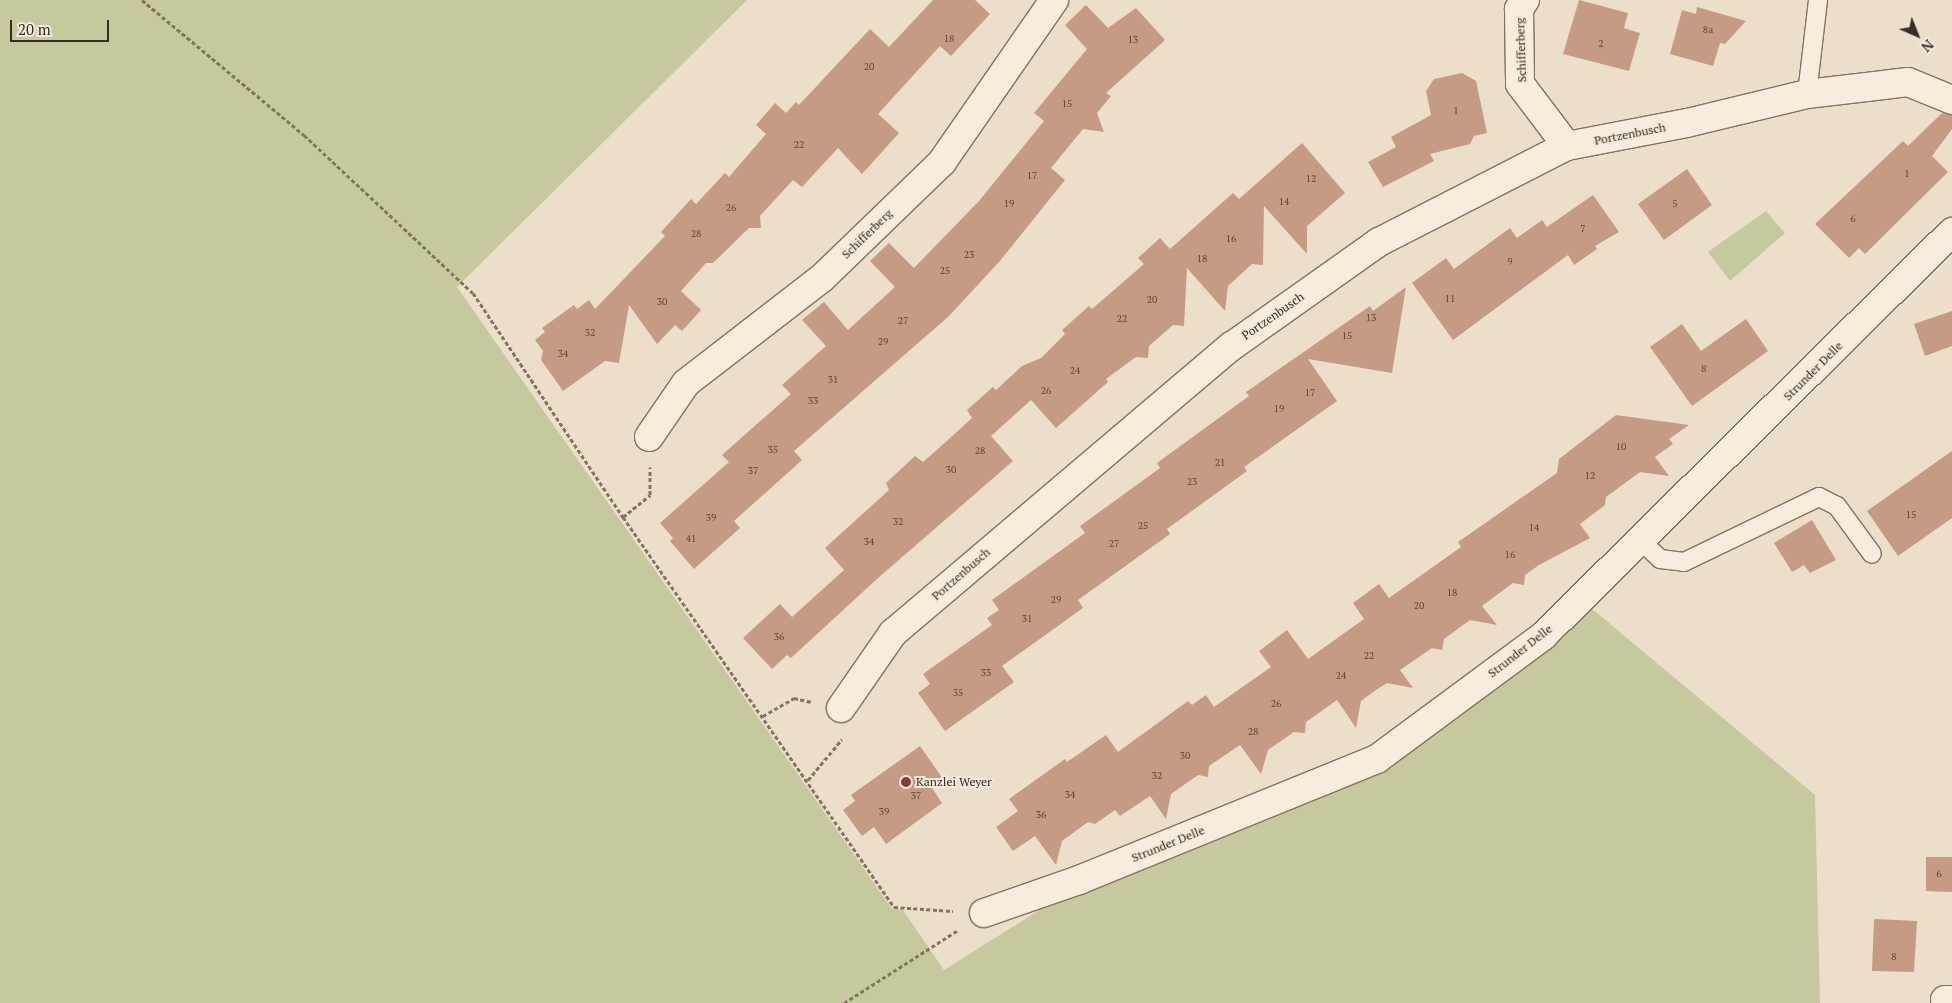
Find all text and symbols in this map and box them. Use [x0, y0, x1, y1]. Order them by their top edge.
scale bar [12, 10, 111, 42]
north arrow [1892, 10, 1942, 60]
street label: Schifferberg [1513, 17, 1529, 83]
text: 20 m [18, 19, 51, 39]
house number: 8a [1703, 24, 1713, 36]
house number: 18 [944, 33, 954, 45]
house number: 13 [1128, 34, 1138, 46]
text: N [1917, 36, 1938, 57]
house number: 2 [1598, 38, 1604, 50]
house number: 20 [864, 61, 874, 73]
house number: 15 [1062, 98, 1072, 110]
house number: 1 [1453, 105, 1459, 117]
street label: Portzenbusch [1593, 120, 1667, 148]
house number: 22 [794, 139, 804, 151]
house number: 1 [1904, 168, 1910, 180]
house number: 17 [1027, 170, 1037, 182]
house number: 12 [1306, 173, 1316, 185]
house number: 14 [1279, 196, 1289, 208]
house number: 19 [1004, 198, 1014, 210]
house number: 5 [1672, 198, 1678, 210]
house number: 26 [726, 202, 736, 214]
street label: Schifferberg [839, 206, 895, 262]
house number: 6 [1850, 213, 1856, 225]
house number: 7 [1580, 223, 1586, 235]
house number: 28 [691, 228, 701, 240]
house number: 16 [1226, 233, 1236, 245]
house number: 23 [964, 249, 974, 261]
house number: 18 [1197, 253, 1207, 265]
house number: 9 [1507, 256, 1513, 268]
house number: 25 [940, 265, 950, 277]
street label: Portzenbusch [1239, 289, 1307, 343]
house number: 11 [1445, 293, 1455, 305]
house number: 20 [1147, 294, 1157, 306]
house number: 30 [657, 296, 667, 308]
house number: 13 [1366, 312, 1376, 324]
house number: 22 [1117, 313, 1127, 325]
house number: 27 [898, 315, 908, 327]
house number: 32 [585, 327, 595, 339]
house number: 15 [1342, 330, 1352, 342]
house number: 29 [878, 336, 888, 348]
street label: Strunder Delle [1781, 339, 1845, 403]
house number: 34 [558, 348, 568, 360]
house number: 8 [1701, 363, 1707, 375]
house number: 24 [1070, 365, 1080, 377]
house number: 31 [828, 374, 838, 386]
house number: 26 [1041, 385, 1051, 397]
house number: 17 [1305, 387, 1315, 399]
house number: 33 [808, 395, 818, 407]
house number: 19 [1274, 403, 1284, 415]
house number: 10 [1616, 441, 1626, 453]
house number: 35 [768, 444, 778, 456]
house number: 28 [975, 445, 985, 457]
house number: 21 [1215, 457, 1225, 469]
house number: 30 [946, 464, 956, 476]
house number: 37 [748, 465, 758, 477]
house number: 12 [1585, 470, 1595, 482]
house number: 23 [1187, 476, 1197, 488]
house number: 15 [1906, 509, 1916, 521]
house number: 39 [706, 512, 716, 524]
house number: 32 [893, 516, 903, 528]
house number: 25 [1138, 520, 1148, 532]
house number: 14 [1529, 522, 1539, 534]
house number: 41 [686, 533, 696, 545]
house number: 34 [864, 536, 874, 548]
house number: 27 [1109, 538, 1119, 550]
street label: Portzenbusch [929, 545, 993, 603]
house number: 16 [1505, 549, 1515, 561]
house number: 18 [1447, 587, 1457, 599]
house number: 29 [1051, 594, 1061, 606]
house number: 20 [1414, 600, 1424, 612]
house number: 31 [1022, 613, 1032, 625]
street label: Strunder Delle [1485, 621, 1555, 681]
house number: 36 [774, 631, 784, 643]
house number: 22 [1364, 650, 1374, 662]
house number: 33 [981, 667, 991, 679]
house number: 24 [1336, 670, 1346, 682]
house number: 35 [953, 687, 963, 699]
house number: 26 [1271, 698, 1281, 710]
house number: 28 [1248, 726, 1258, 738]
house number: 30 [1180, 750, 1190, 762]
house number: 32 [1152, 770, 1162, 782]
place label: Kanzlei Weyer [916, 775, 992, 789]
marker: Kanzlei Weyer [900, 776, 912, 788]
house number: 34 [1065, 789, 1075, 801]
house number: 37 [911, 790, 921, 802]
house number: 39 [879, 806, 889, 818]
house number: 36 [1036, 809, 1046, 821]
street label: Strunder Delle [1129, 823, 1207, 865]
house number: 6 [1936, 868, 1942, 880]
house number: 8 [1891, 951, 1897, 963]

